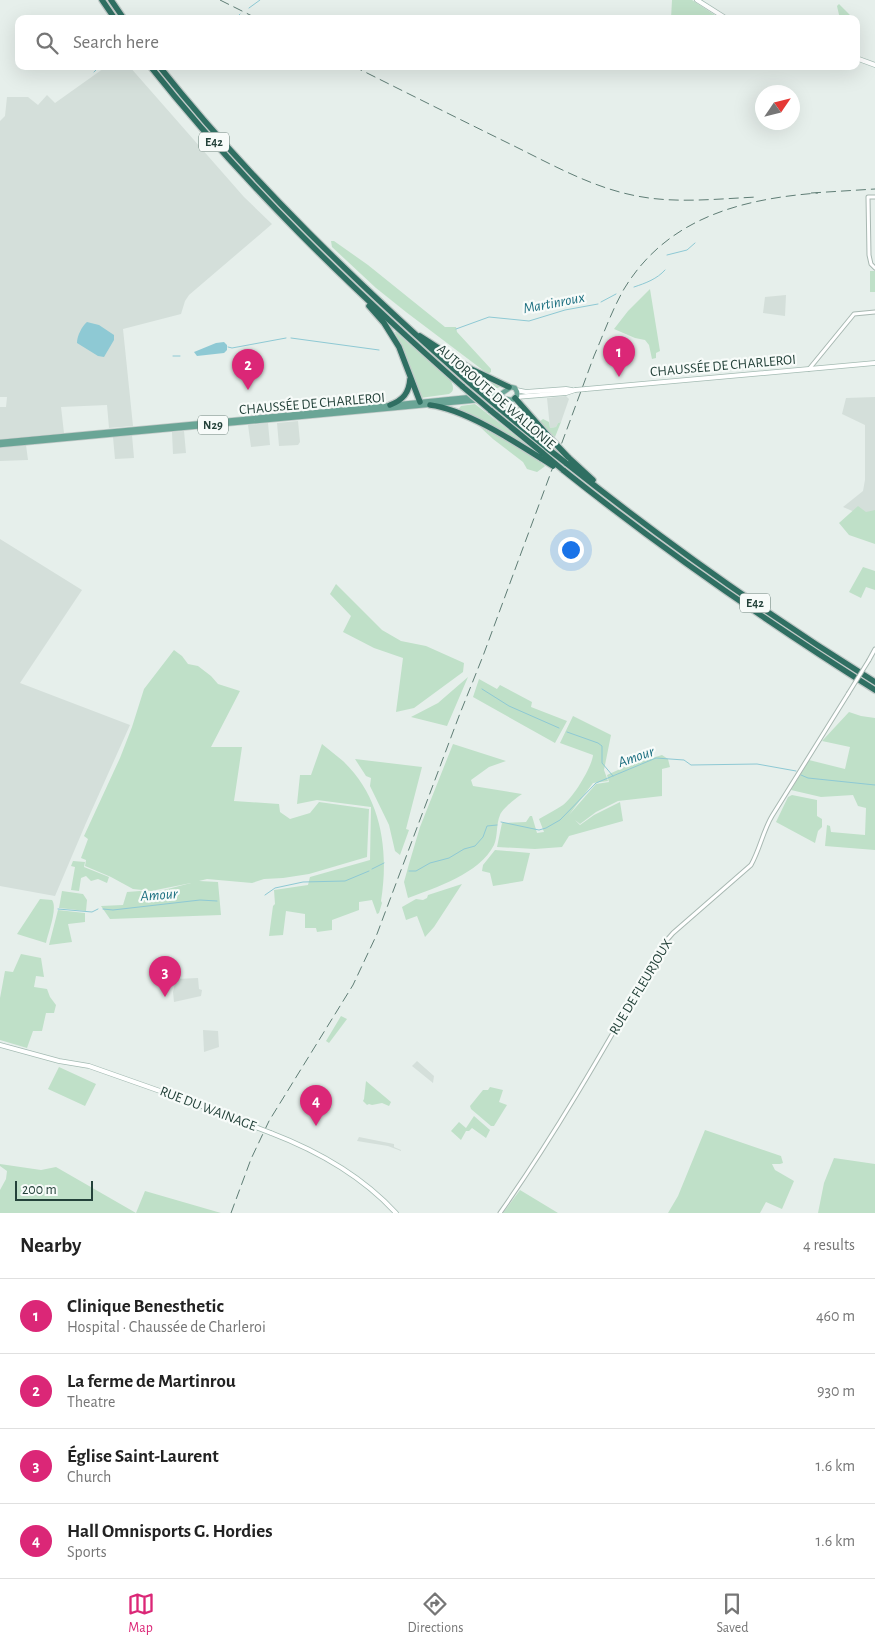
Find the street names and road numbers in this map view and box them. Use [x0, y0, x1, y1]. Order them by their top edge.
road number: E42 [199, 132, 229, 152]
street label: AUTOROUTE DE WALLONIE [434, 342, 558, 452]
street label: CHAUSSÉE DE CHARLEROI [649, 350, 796, 379]
street label: CHAUSSÉE DE CHARLEROI [238, 388, 385, 417]
road number: N29 [198, 416, 228, 434]
road number: E42 [740, 594, 770, 612]
street label: RUE DE FLEURJOUX [607, 937, 675, 1037]
street label: RUE DU WAINAGE [158, 1084, 258, 1134]

